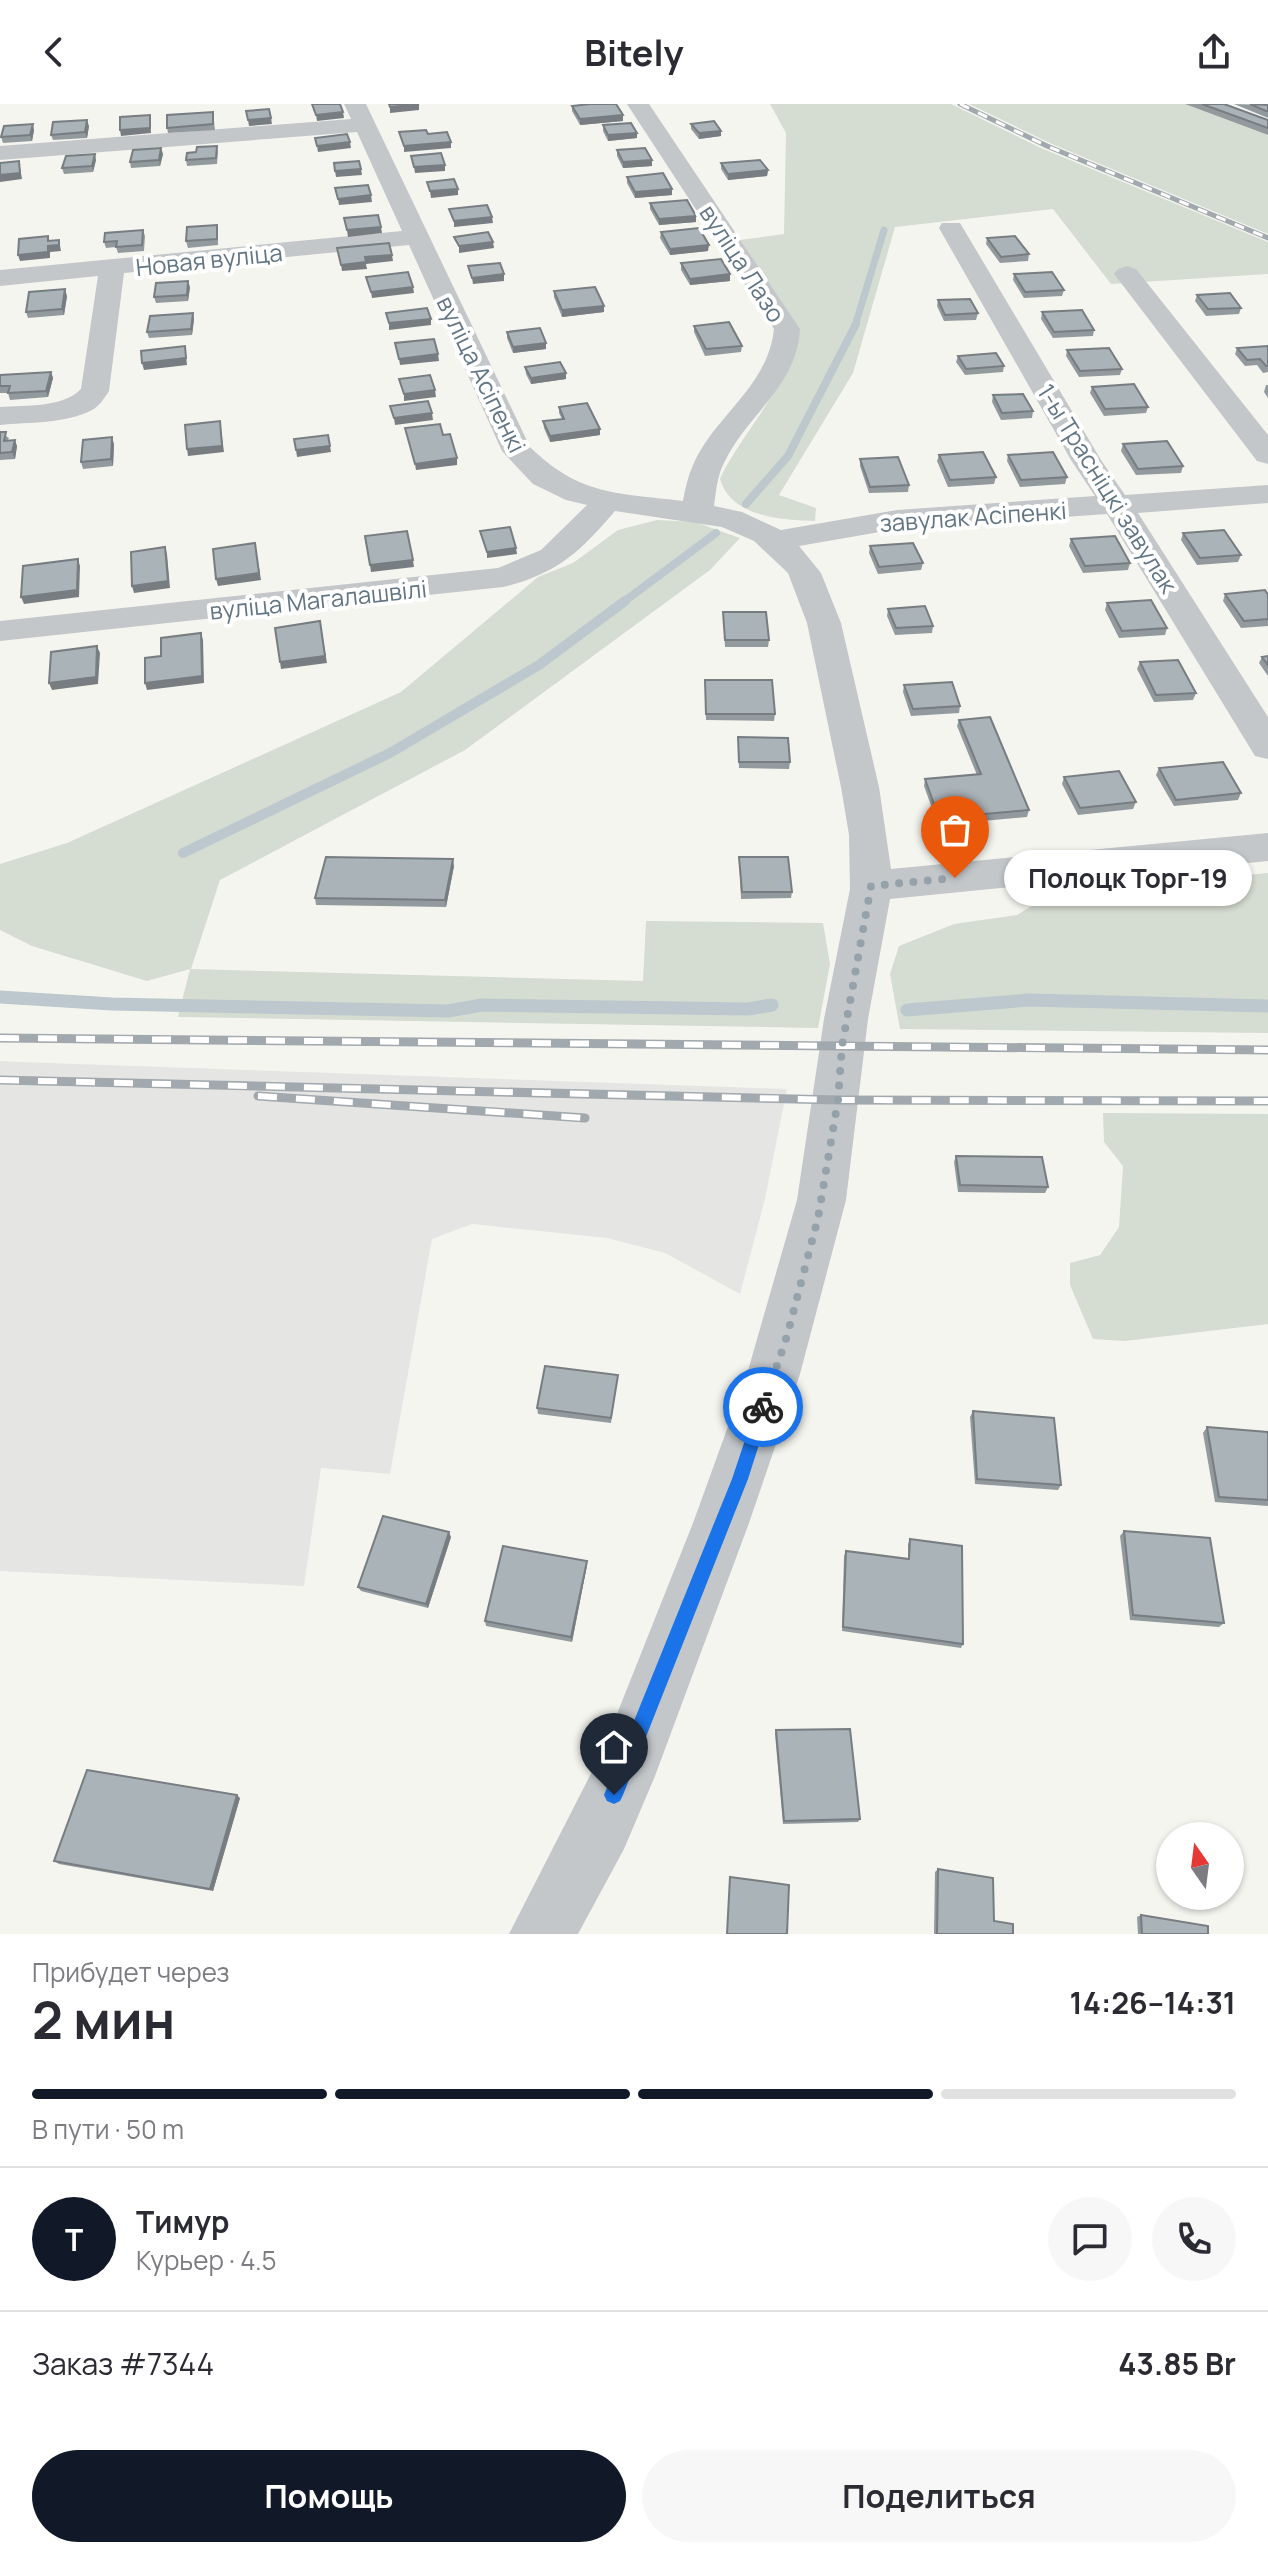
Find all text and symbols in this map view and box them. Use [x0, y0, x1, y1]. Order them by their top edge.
text: Bitely [584, 28, 684, 77]
icon: back [32, 30, 76, 74]
icon: share [1192, 30, 1236, 74]
street label: вуліца Лазо [693, 198, 793, 328]
street label: Новая вуліца [134, 235, 284, 283]
street label: вуліца Асіпенкі [430, 290, 534, 458]
street label: 1-ы Трасніцкі завулак [1030, 377, 1186, 600]
street label: завулак Асіпенкі [878, 493, 1068, 539]
street label: вуліца Магалашвілі [208, 571, 428, 627]
pin [921, 796, 989, 878]
icon: bag [933, 808, 977, 852]
callout: Полоцк Торг-19 [1003, 850, 1251, 906]
text: Полоцк Торг-19 [1028, 860, 1228, 896]
courier [723, 1367, 803, 1447]
icon: bike [741, 1385, 785, 1429]
pin [580, 1713, 648, 1795]
icon: home [592, 1725, 636, 1769]
north arrow [1156, 1822, 1244, 1910]
map controls [1156, 1822, 1244, 1910]
text: Прибудет через [32, 1954, 230, 1990]
text: 14:26–14:31 [1070, 1982, 1236, 2023]
text: 2 мин [32, 1984, 175, 2055]
text: В пути · 50 m [32, 2111, 184, 2147]
button: chat [1048, 2197, 1132, 2281]
button: phone [1152, 2197, 1236, 2281]
text: Тимур [136, 2201, 229, 2242]
text: Т [65, 2219, 83, 2260]
text: Курьер · 4.5 [136, 2242, 277, 2278]
text: Заказ #7344 [32, 2343, 214, 2384]
text: 43.85 Br [1118, 2343, 1236, 2384]
button: Помощь [32, 2450, 626, 2542]
button: Поделиться [642, 2450, 1236, 2542]

